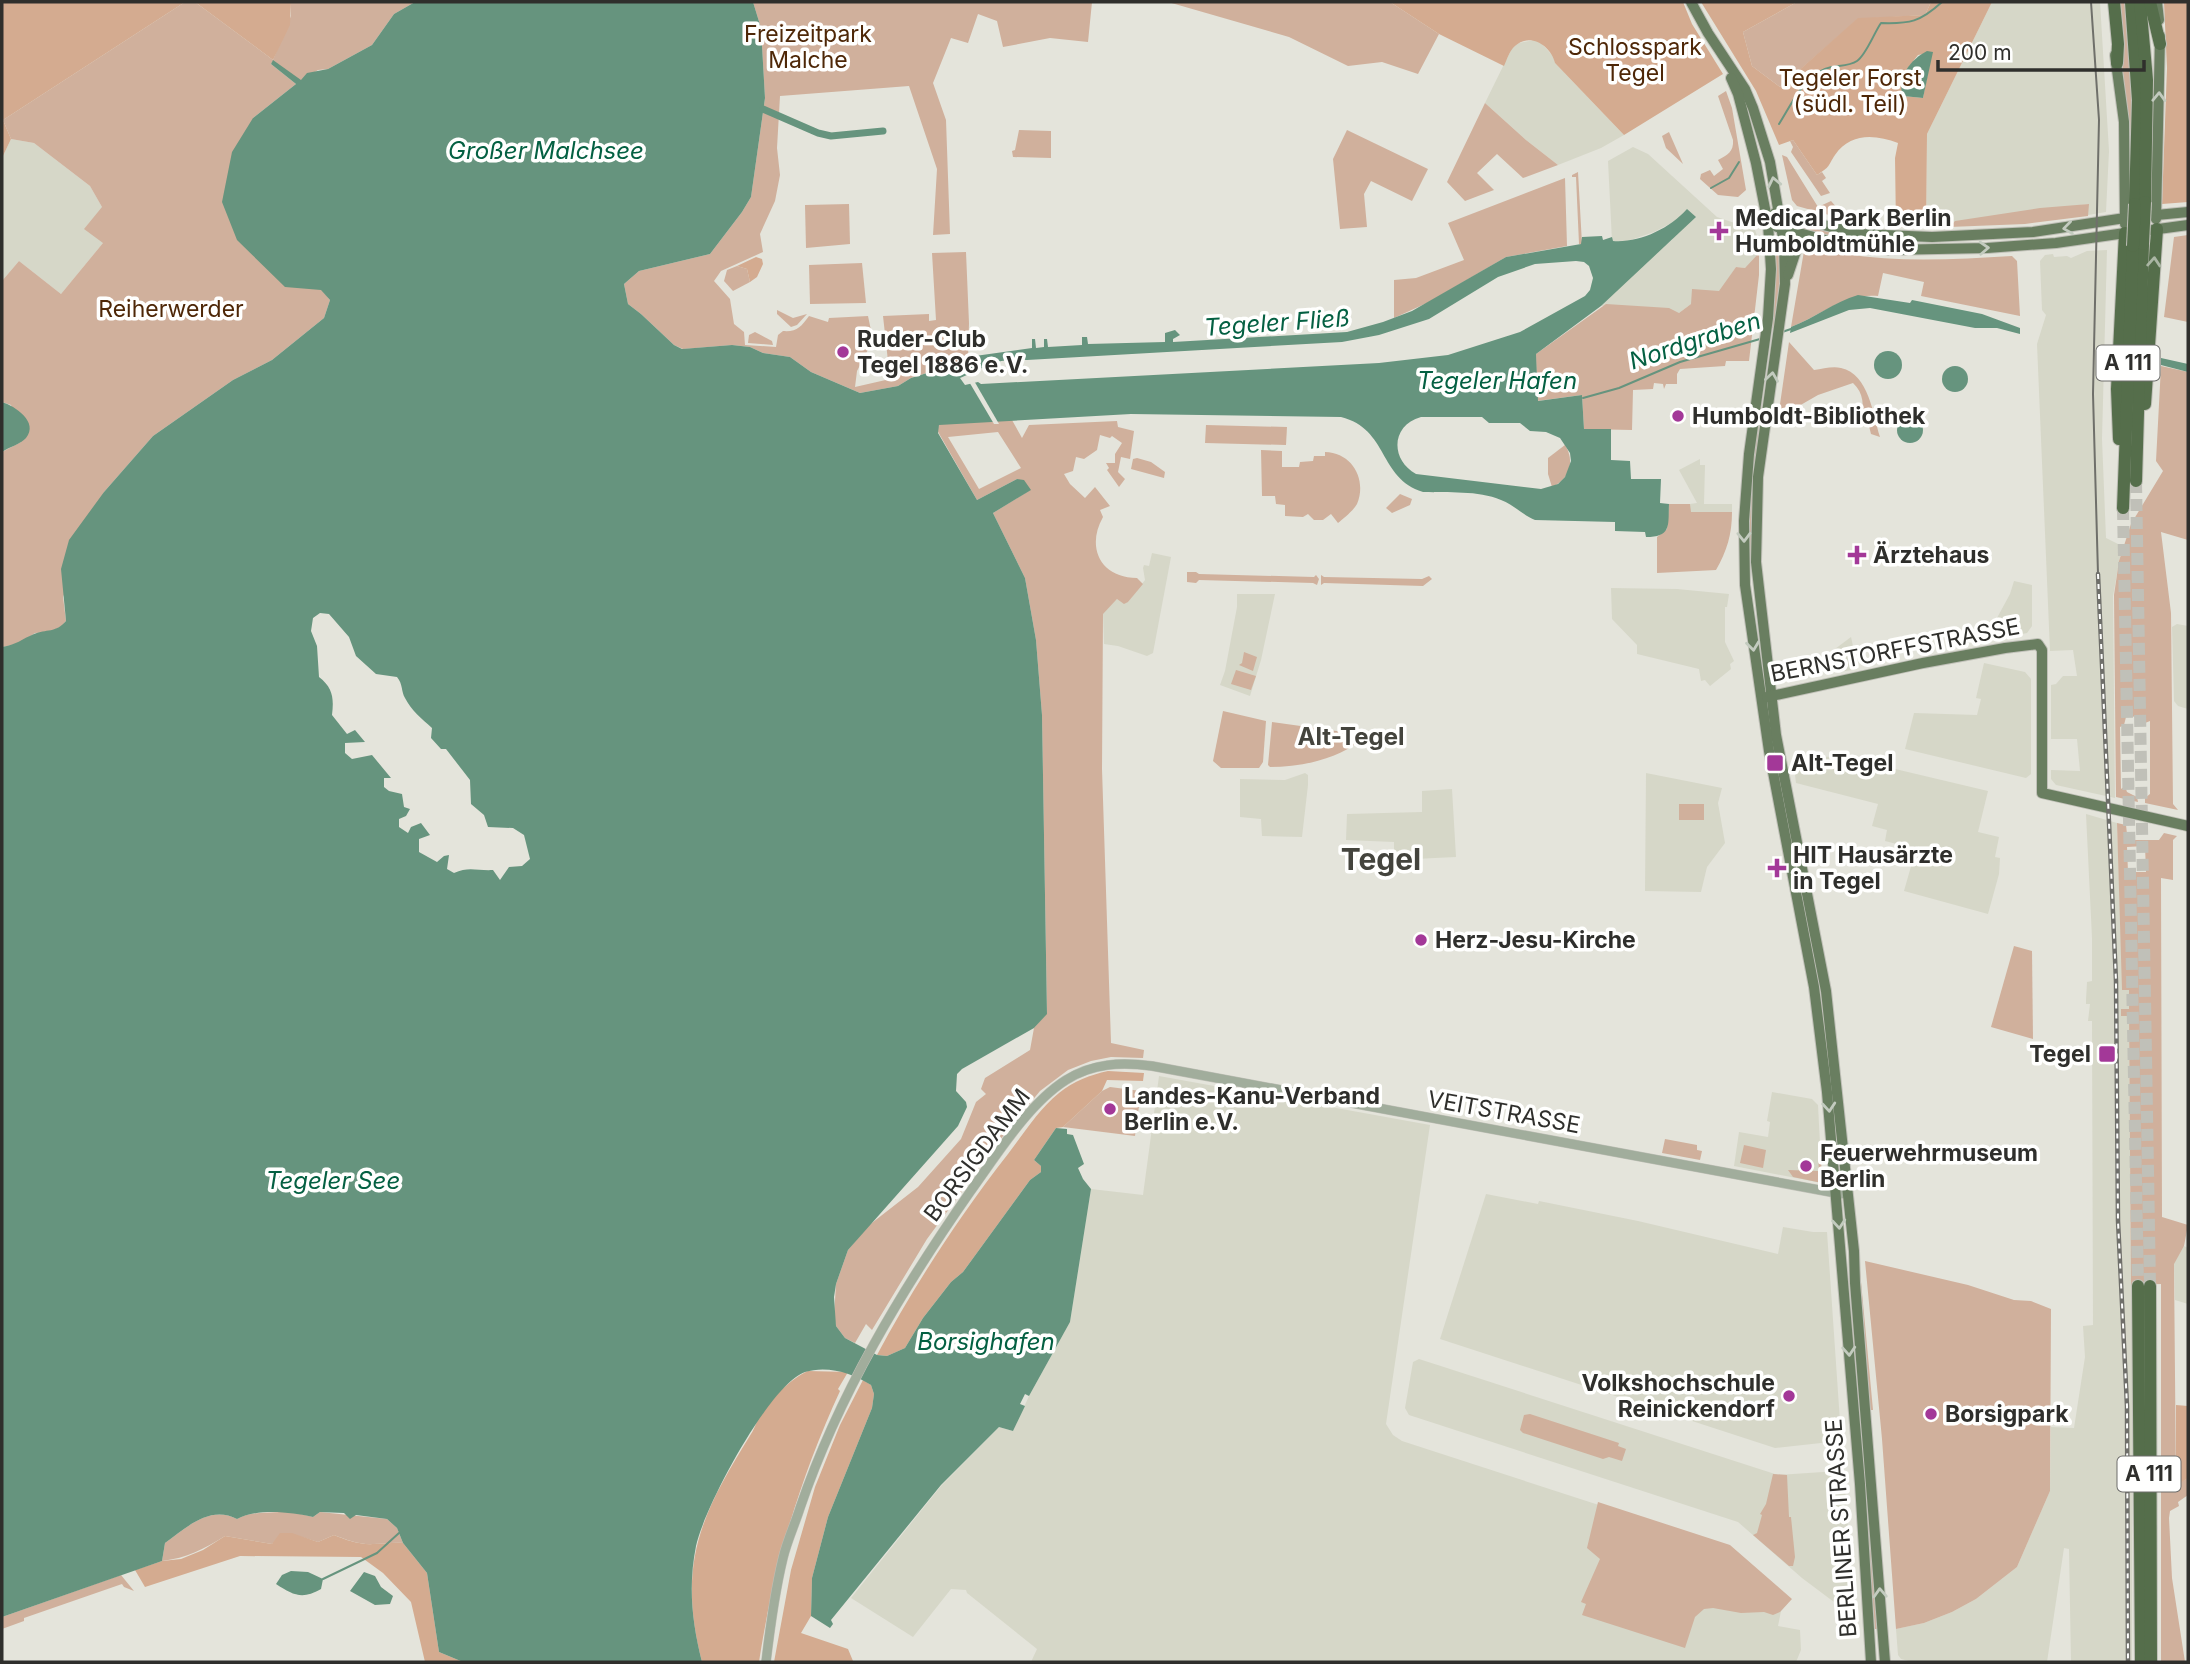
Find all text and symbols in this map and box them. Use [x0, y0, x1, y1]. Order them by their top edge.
park label: Freizeitpark Malche [744, 20, 872, 74]
scale bar [1938, 28, 2144, 72]
park label: Schlosspark Tegel [1568, 33, 1702, 87]
text: 200 m [1948, 40, 2012, 65]
park label: Tegeler Forst (südl. Teil) [1779, 64, 1922, 118]
one-way arrow [2152, 91, 2167, 102]
water label: Großer Malchsee [448, 136, 644, 165]
one-way arrow [1767, 176, 1782, 188]
place label: Medical Park Berlin Humboldtmühle [1735, 204, 1952, 258]
one-way arrow [2062, 220, 2074, 235]
marker: Medical Park Berlin Humboldtmühle [1709, 221, 1729, 241]
one-way arrow [1979, 241, 1990, 256]
one-way arrow [2146, 256, 2161, 267]
park label: Reiherwerder [98, 295, 244, 323]
water label: Tegeler Fließ [1203, 303, 1351, 342]
water label: Nordgraben [1625, 306, 1764, 375]
place label: Ruder-Club Tegel 1886 e.V. [857, 325, 1028, 379]
marker: Ruder-Club Tegel 1886 e.V. [835, 344, 851, 360]
road number: A 111 [2096, 346, 2160, 380]
water label: Tegeler Hafen [1417, 366, 1577, 395]
one-way arrow [1764, 371, 1779, 383]
place label: Humboldt-Bibliothek [1692, 402, 1926, 430]
marker: Humboldt-Bibliothek [1670, 408, 1686, 424]
one-way arrow [1736, 533, 1752, 543]
place label: Ärztehaus [1873, 541, 1990, 569]
marker: Ärztehaus [1847, 545, 1867, 565]
street label: BERNSTORFFSTRASSE [1768, 612, 2022, 688]
one-way arrow [1746, 640, 1761, 652]
district label: Alt-Tegel [1298, 722, 1404, 751]
place label: Alt-Tegel [1791, 749, 1894, 777]
marker: Alt-Tegel [1765, 753, 1785, 773]
district label: Tegel [1341, 841, 1421, 877]
place label: HIT Hausärzte in Tegel [1793, 841, 1953, 895]
marker: HIT Hausärzte in Tegel [1767, 858, 1787, 878]
place label: Herz-Jesu-Kirche [1435, 926, 1636, 954]
marker: Herz-Jesu-Kirche [1413, 932, 1429, 948]
place label: Tegel [2029, 1040, 2091, 1068]
marker: Tegel [2097, 1044, 2117, 1064]
place label: Landes-Kanu-Verband Berlin e.V. [1124, 1082, 1380, 1136]
street label: BORSIGDAMM [918, 1083, 1036, 1227]
street label: VEITSTRASSE [1426, 1085, 1582, 1139]
marker: Landes-Kanu-Verband Berlin e.V. [1102, 1101, 1118, 1117]
one-way arrow [1821, 1101, 1836, 1112]
place label: Feuerwehrmuseum Berlin [1820, 1139, 2038, 1193]
marker: Feuerwehrmuseum Berlin [1798, 1158, 1814, 1174]
water label: Tegeler See [266, 1166, 400, 1195]
one-way arrow [1831, 1218, 1846, 1230]
water label: Borsighafen [917, 1327, 1055, 1356]
one-way arrow [1841, 1346, 1856, 1357]
place label: Volkshochschule Reinickendorf [1581, 1369, 1775, 1423]
marker: Volkshochschule Reinickendorf [1781, 1388, 1797, 1404]
place label: Borsigpark [1945, 1400, 2069, 1428]
marker: Borsigpark [1923, 1406, 1939, 1422]
street label: BERLINER STRASSE [1819, 1418, 1863, 1638]
road number: A 111 [2118, 1456, 2180, 1492]
one-way arrow [1873, 1587, 1888, 1598]

